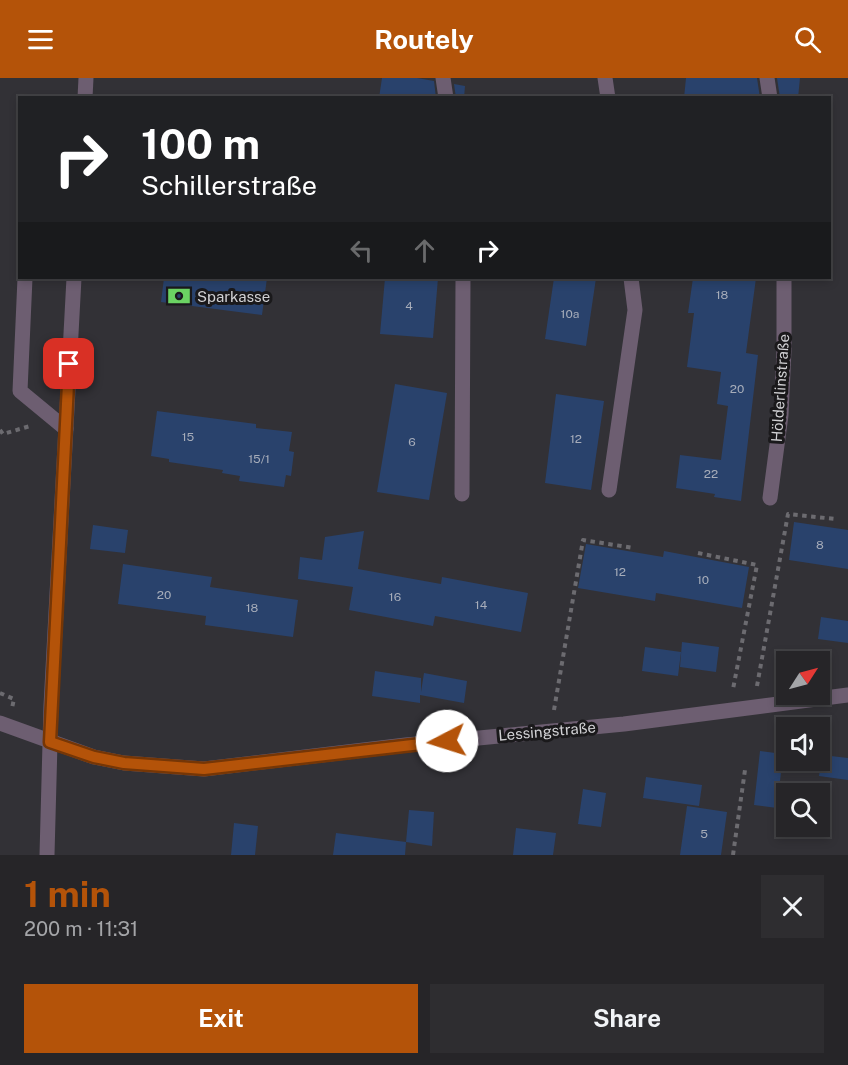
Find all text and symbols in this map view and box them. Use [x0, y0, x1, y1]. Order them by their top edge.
icon: menu [24, 23, 57, 56]
text: Routely [374, 23, 474, 55]
icon: search [791, 23, 824, 56]
text: 100 m [141, 119, 260, 168]
icon: right [42, 120, 120, 198]
text: Schillerstraße [141, 169, 317, 201]
icon: left [345, 234, 378, 267]
icon: ahead [408, 234, 441, 267]
icon: right [471, 234, 504, 267]
bank icon: Sparkasse [166, 283, 192, 309]
place label: Sparkasse [197, 288, 270, 305]
house number: 18 [716, 288, 729, 302]
house number: 4 [405, 299, 413, 313]
house number: 10a [561, 307, 579, 321]
street label: Hölderlinstraße [768, 333, 792, 443]
pin [43, 338, 94, 389]
icon: arrive [52, 347, 85, 380]
house number: 20 [730, 382, 744, 396]
house number: 15 [182, 430, 195, 444]
house number: 12 [570, 432, 582, 446]
house number: 6 [408, 435, 416, 449]
house number: 15/1 [248, 452, 270, 466]
house number: 22 [704, 467, 718, 481]
house number: 8 [816, 538, 824, 552]
house number: 12 [614, 565, 626, 579]
house number: 10 [697, 573, 709, 587]
house number: 20 [157, 588, 171, 602]
house number: 16 [389, 590, 401, 604]
house number: 14 [475, 598, 488, 612]
house number: 18 [246, 601, 259, 615]
north arrow [776, 651, 830, 705]
map controls [776, 651, 830, 837]
position arrow [415, 709, 479, 773]
button: sound [776, 717, 830, 771]
street label: Lessingstraße [497, 718, 597, 744]
button: search [776, 783, 830, 837]
house number: 5 [700, 827, 708, 841]
text: 1 min [24, 873, 111, 915]
button: close [761, 875, 824, 938]
text: 200 m · 11:31 [24, 917, 138, 941]
button: Exit [24, 984, 418, 1053]
button: Share [430, 984, 824, 1053]

